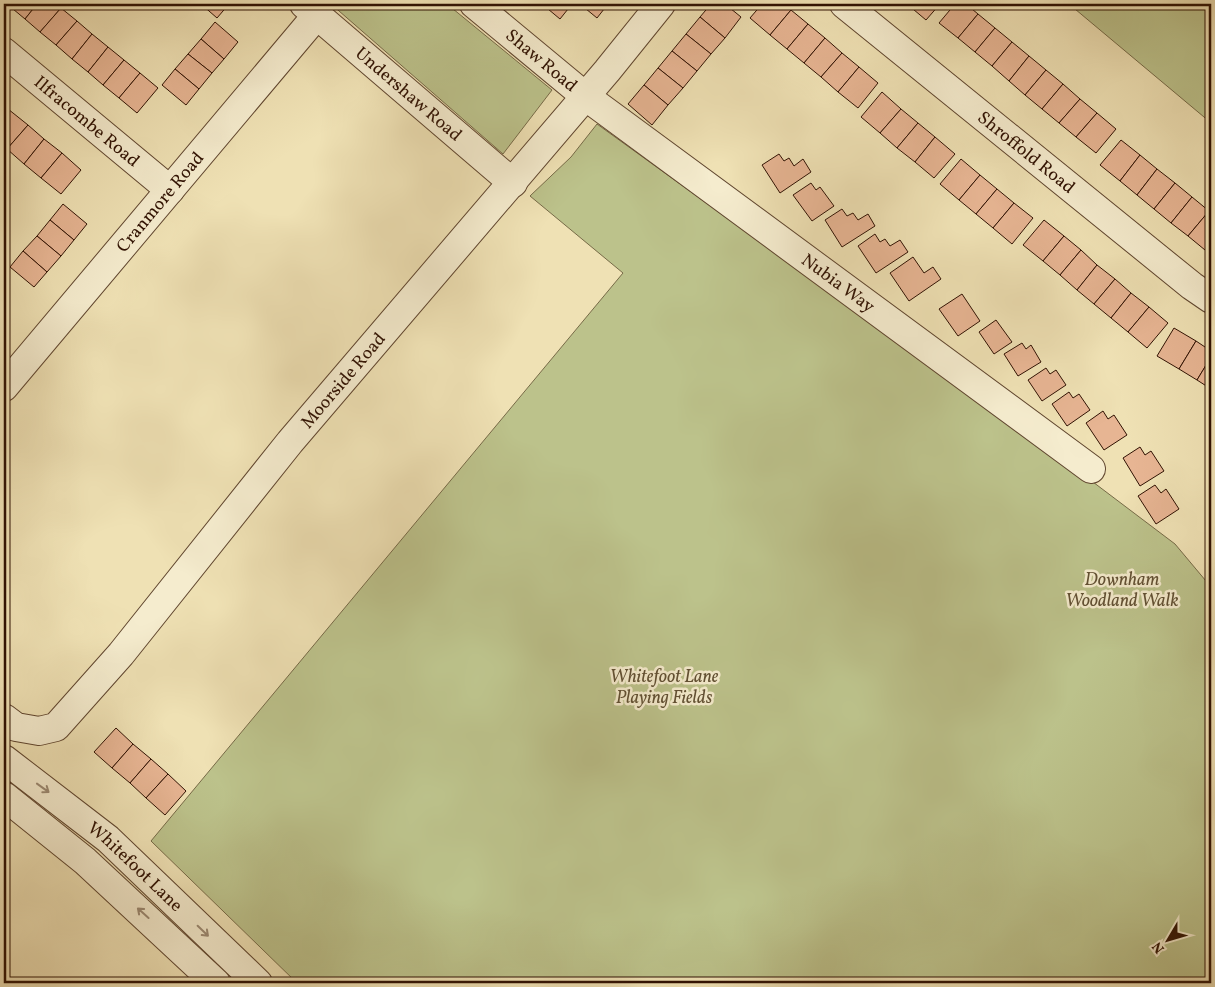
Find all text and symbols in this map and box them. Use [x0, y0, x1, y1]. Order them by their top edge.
street label: Shaw Road [499, 24, 582, 99]
street label: Undershaw Road [349, 42, 467, 148]
street label: Ilfracombe Road [28, 71, 144, 174]
street label: Shroffold Road [972, 106, 1080, 200]
street label: Cranmore Road [111, 147, 211, 259]
street label: Nubia Way [796, 248, 880, 320]
street label: Moorside Road [296, 328, 392, 435]
park label: Downham Woodland Walk [1066, 568, 1178, 614]
park label: Whitefoot Lane Playing Fields [610, 665, 719, 711]
one-way arrow [36, 782, 49, 793]
street label: Whitefoot Lane [82, 817, 188, 918]
one-way arrow [136, 907, 149, 919]
north arrow [1142, 914, 1192, 964]
one-way arrow [197, 925, 209, 937]
text: N [1148, 937, 1170, 957]

